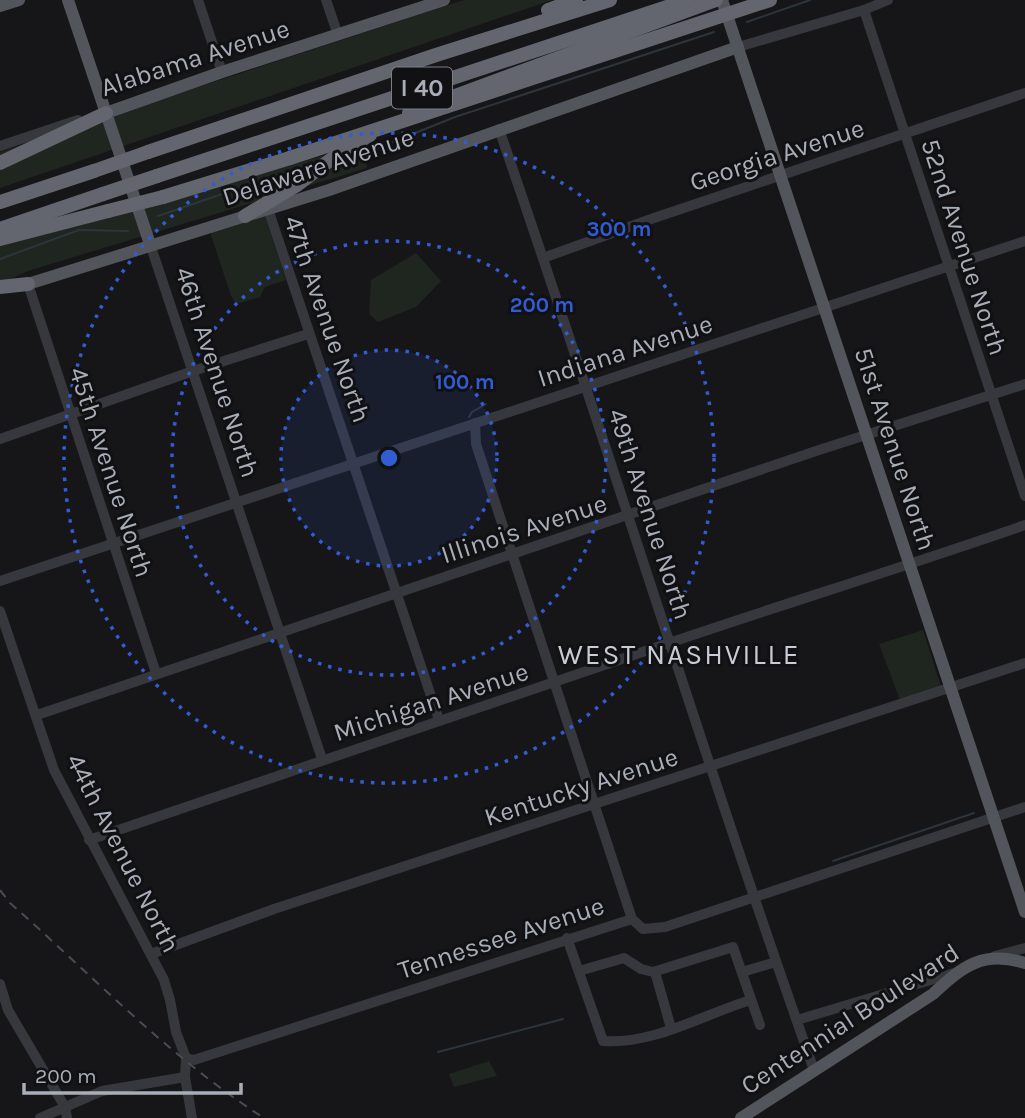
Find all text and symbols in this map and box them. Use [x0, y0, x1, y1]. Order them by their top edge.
street label: Alabama Avenue [97, 13, 293, 103]
road number: I 40 [392, 68, 452, 108]
street label: Georgia Avenue [686, 112, 868, 198]
street label: Delaware Avenue [218, 121, 418, 213]
street label: 52nd Avenue North [914, 135, 1014, 359]
street label: 47th Avenue North [277, 211, 377, 427]
text: 300 m [587, 217, 651, 241]
street label: 46th Avenue North [168, 263, 266, 481]
text: 200 m [510, 293, 574, 317]
street label: Indiana Avenue [534, 308, 716, 394]
street label: 51st Avenue North [848, 344, 942, 554]
street label: 45th Avenue North [62, 363, 160, 581]
text: 100 m [435, 370, 495, 394]
street label: 49th Avenue North [601, 405, 699, 623]
centre of rings [377, 446, 401, 470]
street label: Illinois Avenue [437, 488, 611, 570]
district label: WEST NASHVILLE [558, 638, 800, 671]
street label: Michigan Avenue [330, 656, 532, 748]
street label: Kentucky Avenue [480, 741, 682, 833]
street label: 44th Avenue North [59, 748, 187, 958]
street label: Tennessee Avenue [394, 890, 608, 986]
street label: Centennial Boulevard [735, 937, 965, 1101]
scale bar [24, 1052, 242, 1096]
text: 200 m [35, 1064, 97, 1088]

